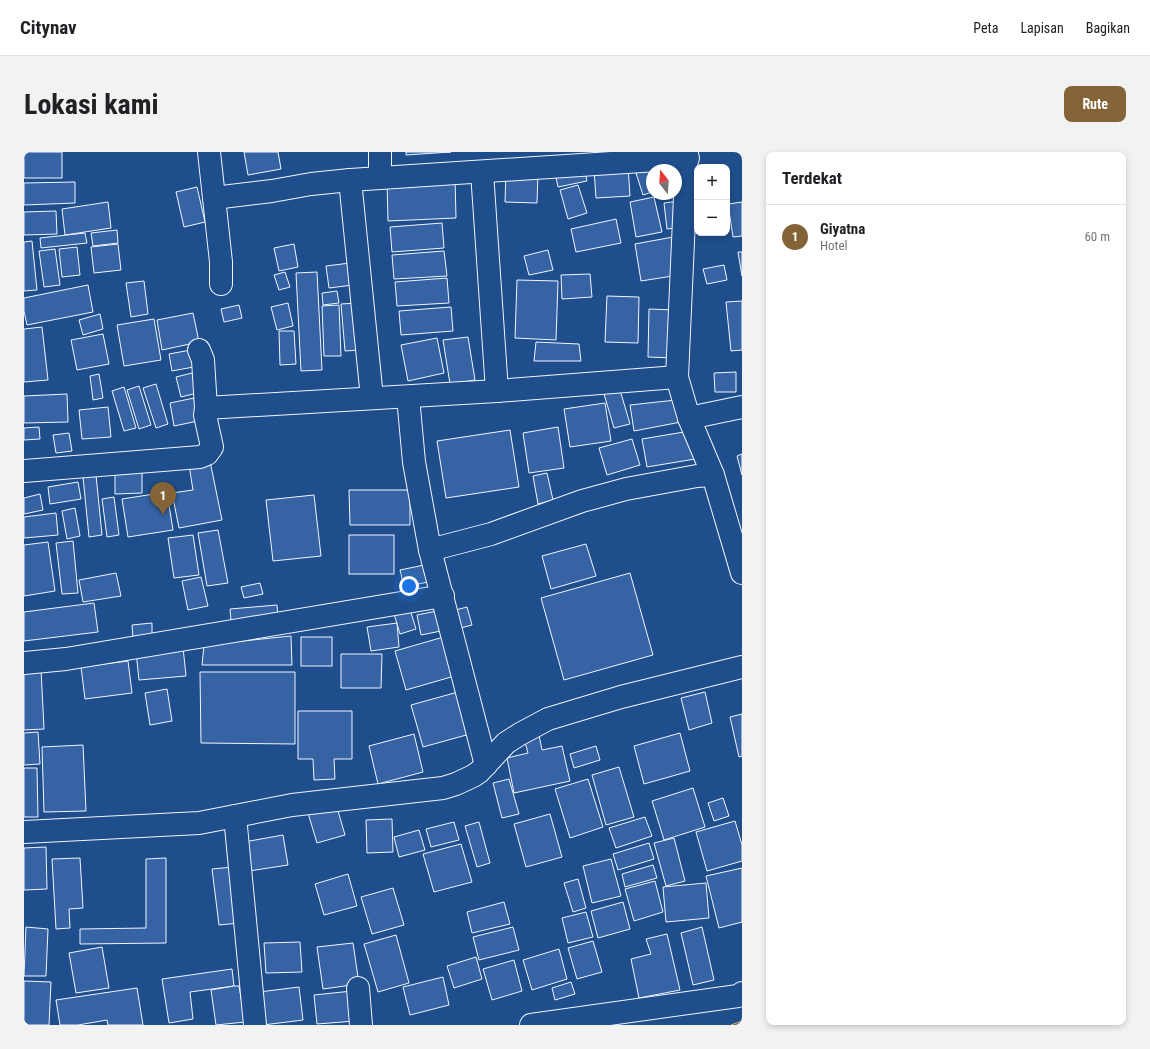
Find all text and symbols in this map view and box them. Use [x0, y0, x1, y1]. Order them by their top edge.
text: Citynav [20, 16, 77, 39]
text: Peta [973, 20, 998, 36]
text: Lapisan [1020, 20, 1064, 36]
text: Bagikan [1086, 20, 1130, 36]
button: Rute [1064, 86, 1126, 122]
text: Lokasi kami [24, 88, 159, 121]
north arrow [646, 164, 682, 200]
map controls [694, 164, 730, 236]
button: + [694, 164, 730, 200]
text: Terdekat [782, 168, 842, 188]
button: − [694, 200, 730, 236]
text: Giyatna [820, 220, 865, 238]
text: 1 [792, 229, 798, 244]
text: 60 m [1084, 229, 1110, 244]
text: Hotel [820, 238, 848, 253]
pin: 1 [150, 482, 176, 515]
your location [399, 576, 419, 596]

